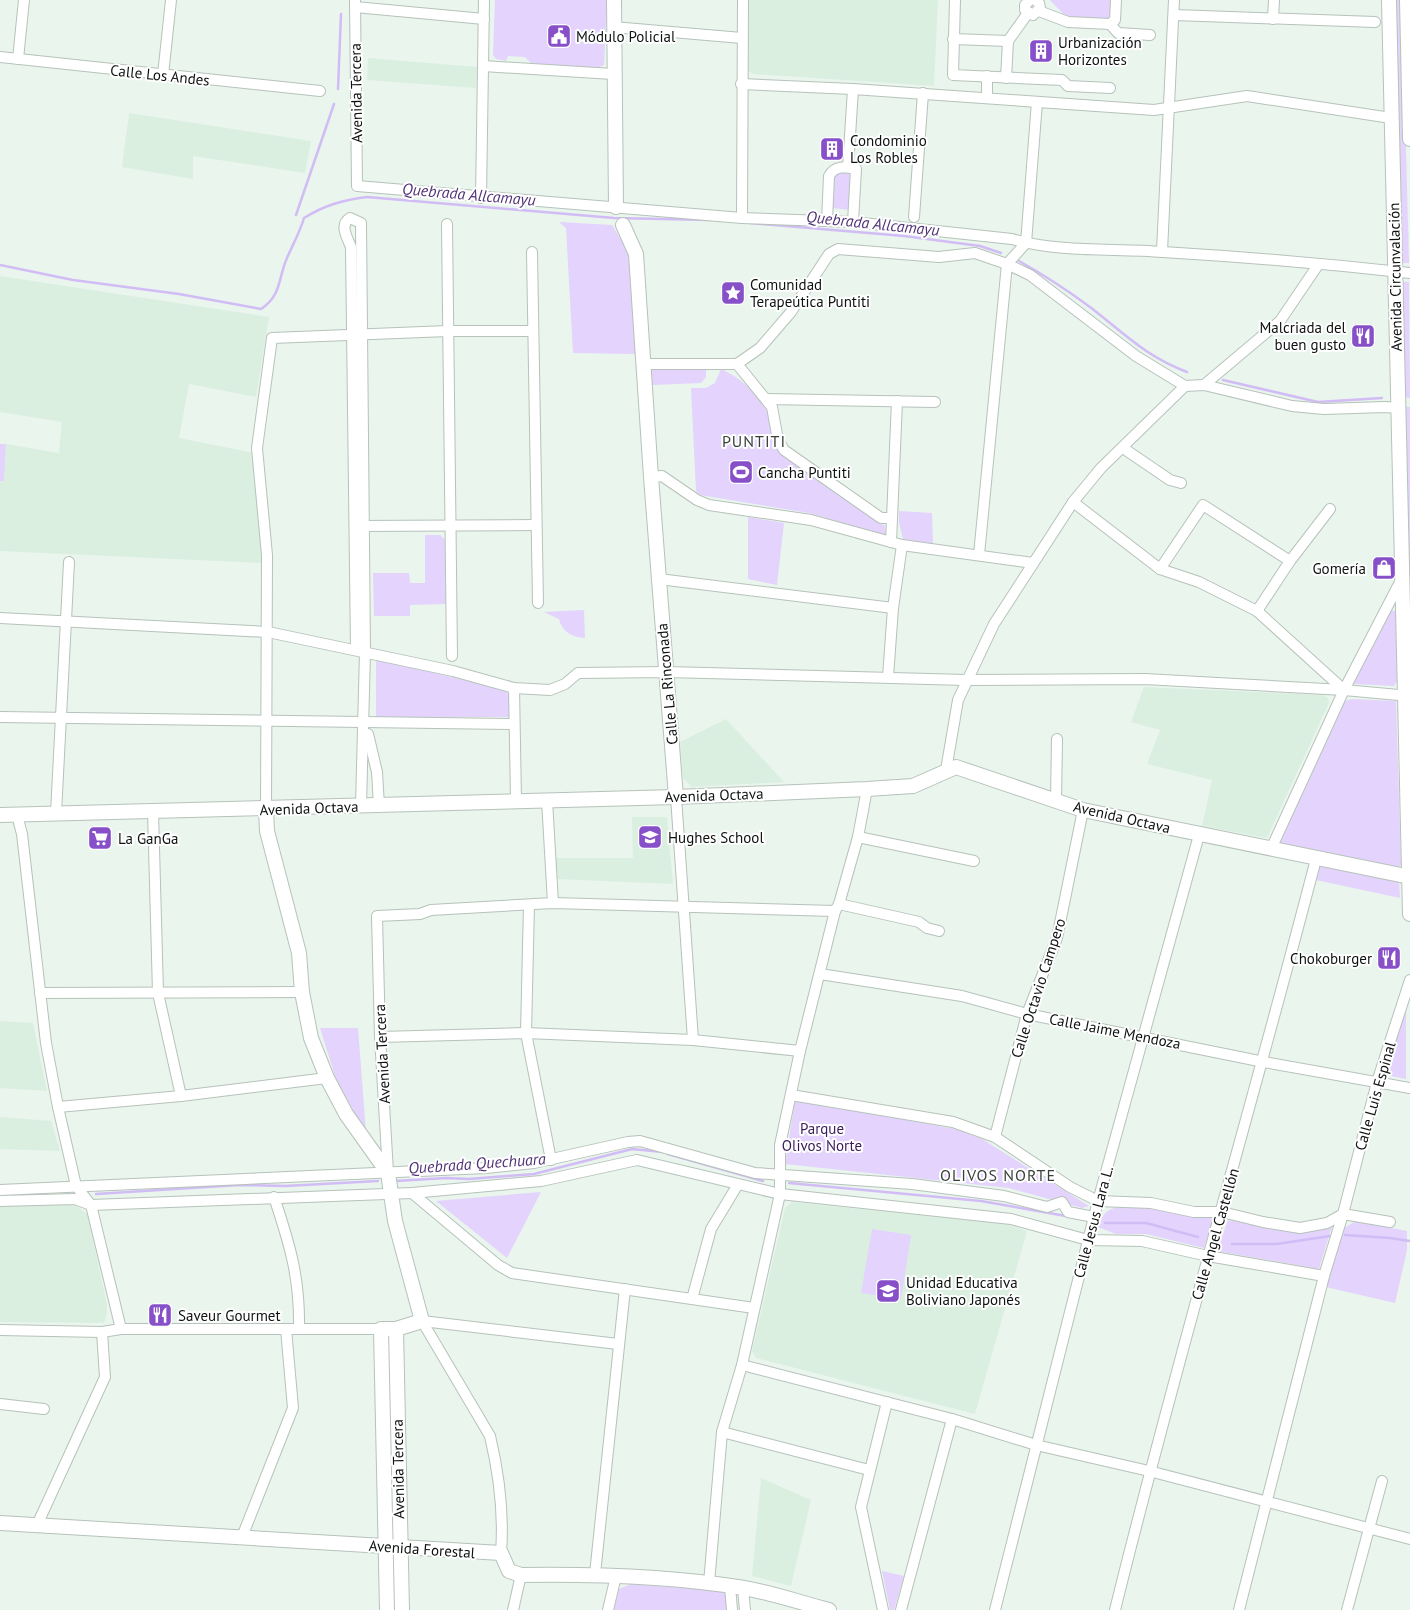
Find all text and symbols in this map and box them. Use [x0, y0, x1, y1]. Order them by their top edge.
public building icon: Módulo Policial [546, 23, 572, 49]
place label: Módulo Policial [576, 27, 676, 46]
place label: Urbanización Horizontes [1058, 33, 1142, 69]
building icon: Urbanización Horizontes [1028, 38, 1054, 64]
street label: Avenida Tercera [346, 43, 366, 143]
street label: Calle Los Andes [109, 60, 211, 90]
place label: Condominio Los Robles [850, 131, 927, 167]
building icon: Condominio Los Robles [819, 136, 845, 162]
water label: Quebrada Allcamayu [401, 178, 537, 210]
street label: Avenida Circunvalación [1384, 202, 1406, 352]
water label: Quebrada Allcamayu [805, 206, 941, 240]
place label: Comunidad Terapeútica Puntiti [750, 275, 870, 311]
place icon: Comunidad Terapeútica Puntiti [720, 280, 746, 306]
place label: Malcriada del buen gusto [1259, 318, 1347, 354]
restaurant icon: Malcriada del buen gusto [1350, 323, 1376, 349]
district label: PUNTITI [722, 431, 786, 451]
sports icon: Cancha Puntiti [728, 459, 754, 485]
place label: Cancha Puntiti [758, 463, 851, 482]
shop icon: Gomería [1371, 555, 1397, 581]
place label: Gomería [1312, 559, 1366, 578]
street label: Calle La Rinconada [652, 622, 682, 746]
street label: Avenida Octava [664, 784, 764, 806]
street label: Avenida Octava [259, 797, 359, 819]
street label: Avenida Octava [1072, 797, 1172, 837]
school or university icon: Hughes School [637, 824, 663, 850]
supermarket icon: La GanGa [87, 825, 113, 851]
place label: Hughes School [668, 828, 764, 847]
place label: La GanGa [118, 829, 178, 848]
street label: Calle Octavio Campero [1006, 916, 1070, 1060]
restaurant icon: Chokoburger [1376, 945, 1402, 971]
place label: Chokoburger [1290, 949, 1372, 968]
street label: Avenida Tercera [370, 1004, 394, 1104]
street label: Calle Jaime Mendoza [1048, 1009, 1182, 1053]
street label: Calle Luis Espinal [1350, 1039, 1400, 1153]
park label: Parque Olivos Norte [782, 1119, 862, 1155]
water label: Quebrada Quechuara [408, 1148, 547, 1178]
street label: Calle Jesus Lara L. [1069, 1164, 1117, 1280]
district label: OLIVOS NORTE [940, 1165, 1056, 1185]
street label: Calle Angel Castellón [1187, 1166, 1243, 1302]
place label: Unidad Educativa Boliviano Japonés [906, 1273, 1020, 1309]
school or university icon: Unidad Educativa Boliviano Japonés [875, 1278, 901, 1304]
restaurant icon: Saveur Gourmet [147, 1302, 173, 1328]
place label: Saveur Gourmet [178, 1306, 281, 1325]
street label: Avenida Tercera [388, 1419, 408, 1519]
street label: Avenida Forestal [368, 1536, 476, 1562]

